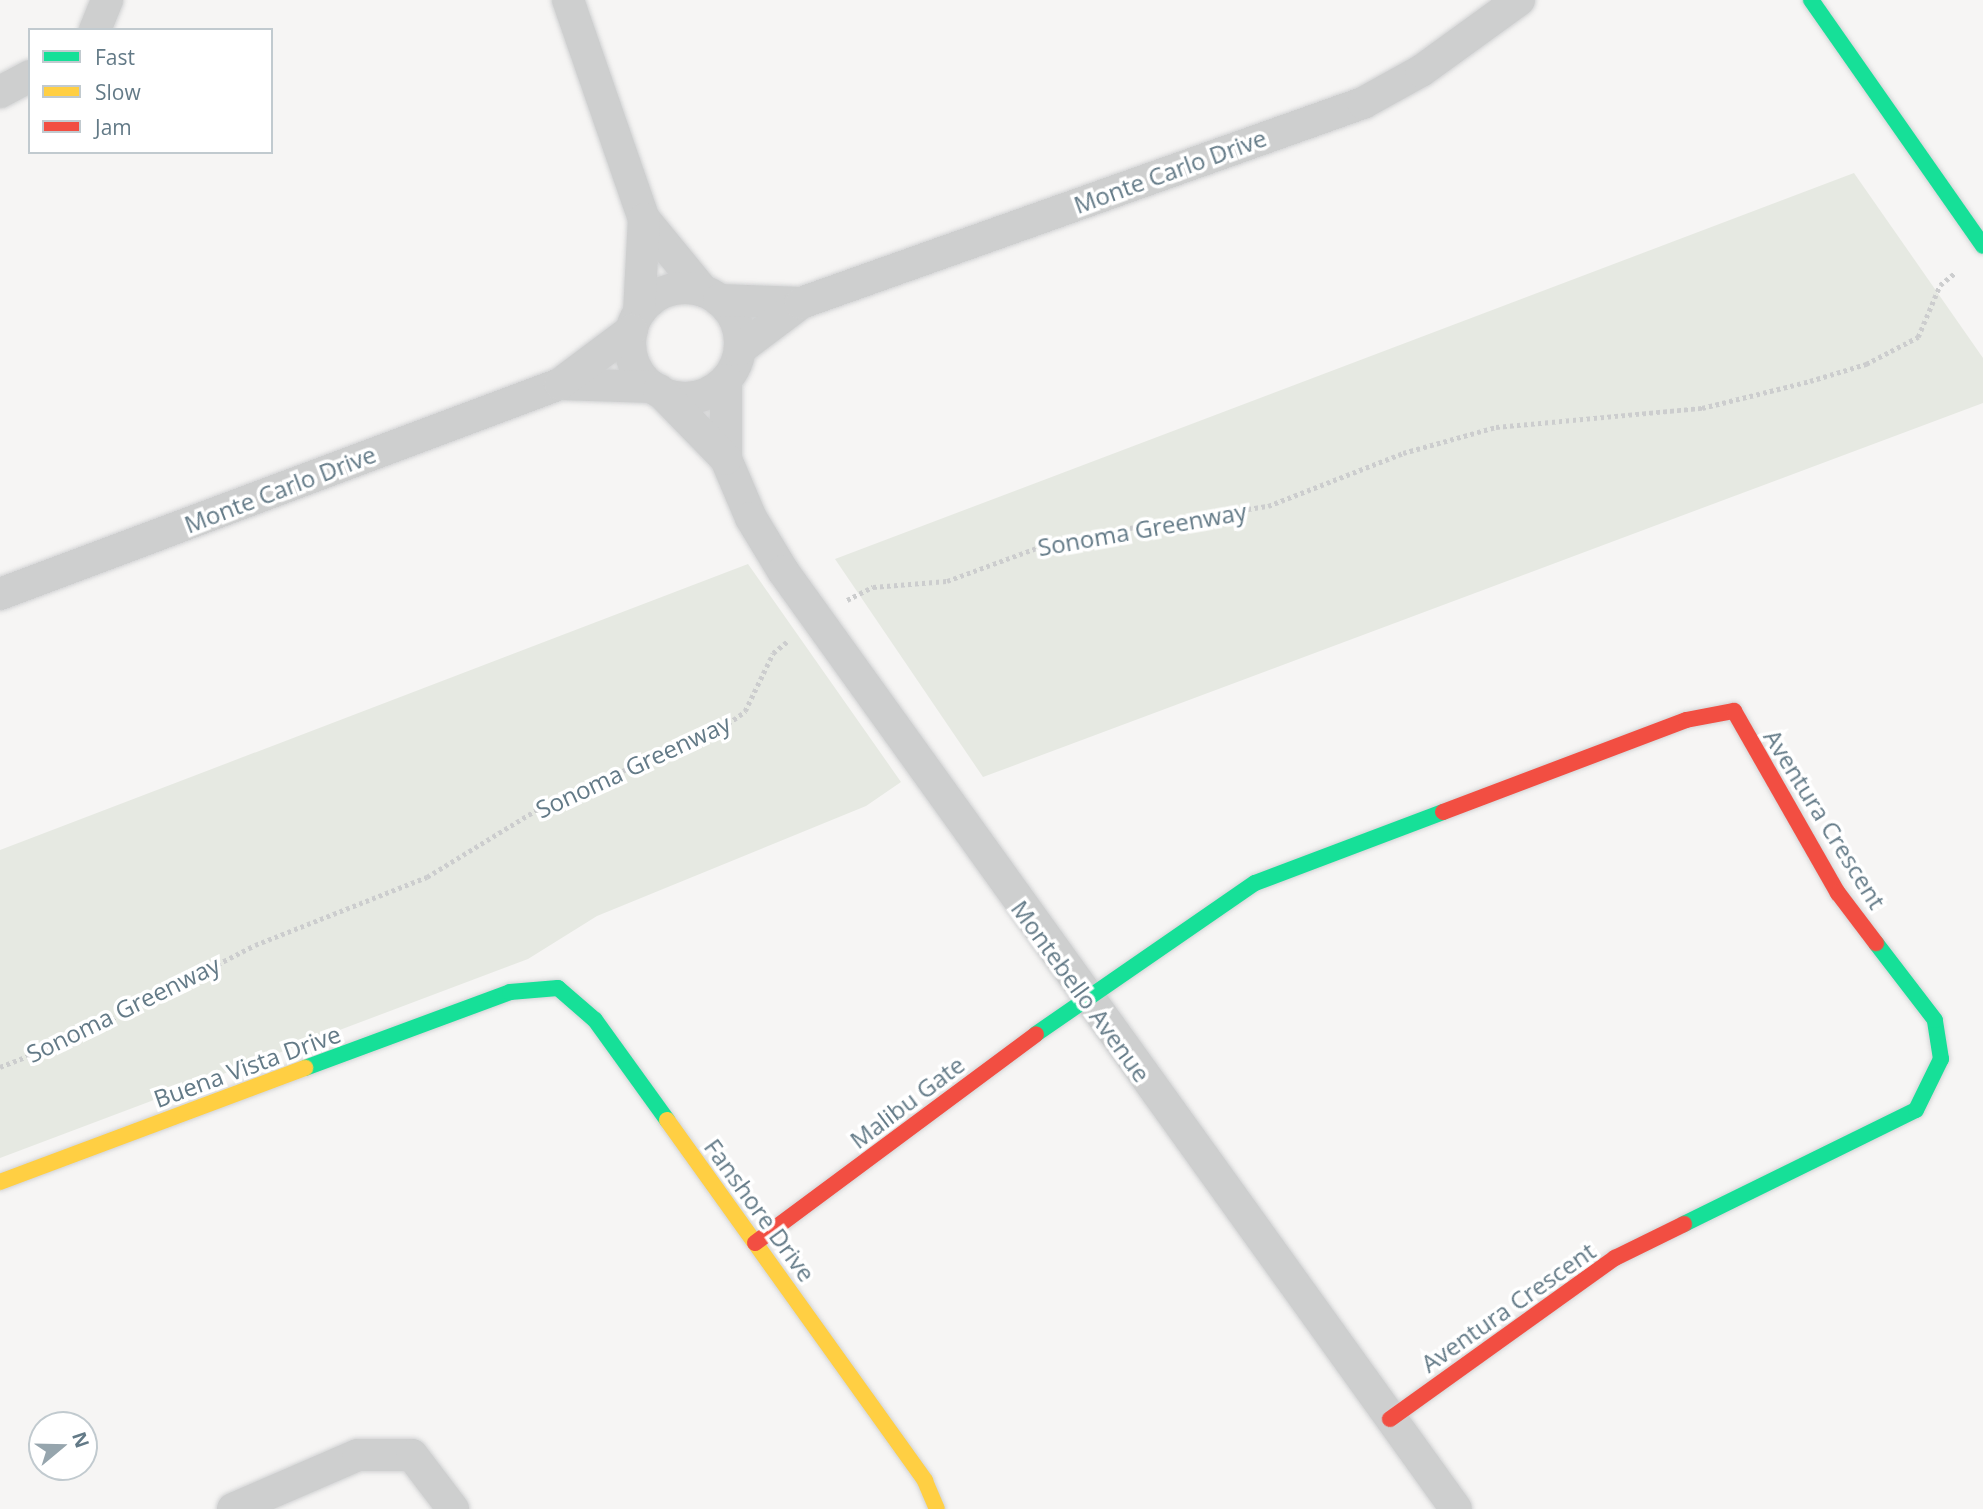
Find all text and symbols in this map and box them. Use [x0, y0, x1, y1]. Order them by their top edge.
legend [28, 28, 273, 154]
text: Fast [95, 43, 135, 71]
text: Slow [95, 78, 141, 106]
text: Jam [95, 113, 132, 141]
street label: Monte Carlo Drive [1070, 123, 1270, 219]
street label: Monte Carlo Drive [180, 439, 380, 539]
street label: Sonoma Greenway [1035, 496, 1249, 562]
street label: Sonoma Greenway [531, 708, 735, 824]
street label: Aventura Crescent [1758, 724, 1892, 914]
street label: Montebello Avenue [1005, 895, 1157, 1087]
street label: Sonoma Greenway [22, 950, 224, 1068]
street label: Buena Vista Drive [150, 1019, 344, 1113]
street label: Malibu Gate [844, 1050, 970, 1154]
street label: Fanshore Drive [699, 1133, 821, 1287]
street label: Aventura Crescent [1415, 1236, 1601, 1378]
north arrow [28, 1411, 98, 1481]
text: N [66, 1428, 96, 1451]

